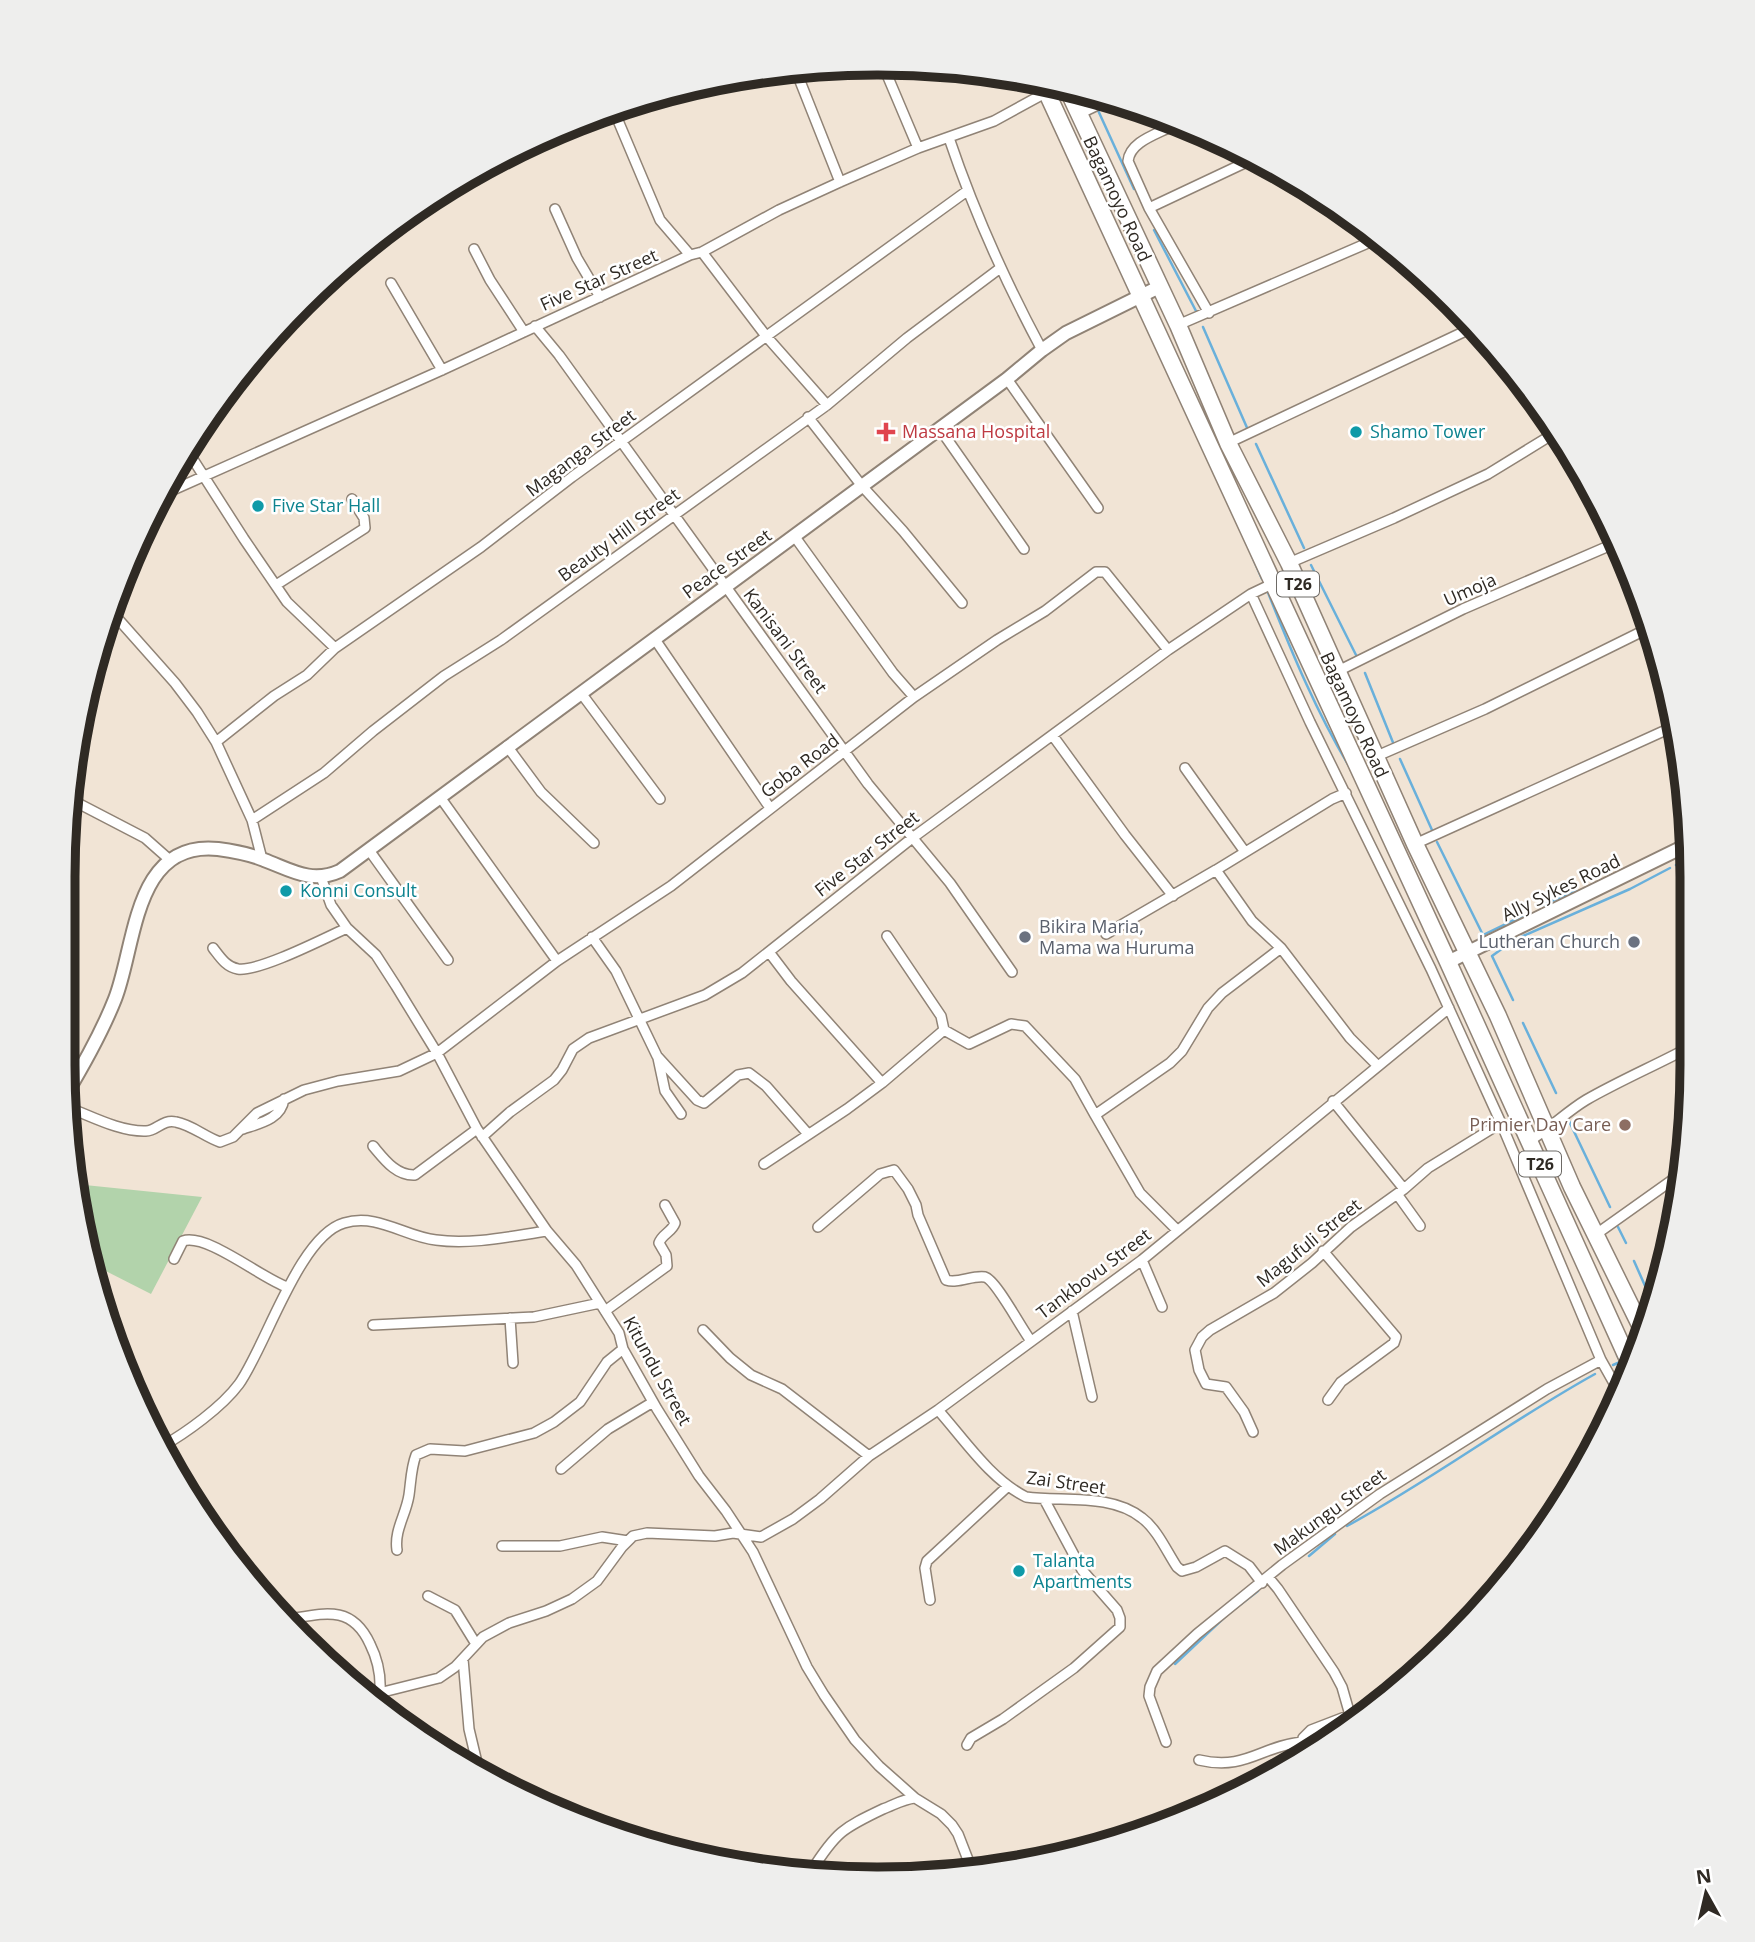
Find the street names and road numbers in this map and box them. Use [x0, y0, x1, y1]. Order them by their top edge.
street label: Bagamoyo Road [1078, 132, 1158, 265]
street label: Five Star Street [536, 242, 661, 316]
street label: Maganga Street [521, 403, 640, 501]
street label: Beauty Hill Street [553, 482, 684, 586]
street label: Peace Street [677, 523, 776, 604]
street label: Umoja [1440, 567, 1500, 611]
road number: T26 [1277, 572, 1319, 596]
street label: Kanisani Street [738, 583, 833, 698]
street label: Bagamoyo Road [1315, 648, 1395, 781]
street label: Goba Road [755, 728, 844, 803]
street label: Five Star Street [809, 805, 923, 902]
street label: Ally Sykes Road [1497, 848, 1624, 926]
road number: T26 [1519, 1152, 1561, 1176]
street label: Magufuli Street [1251, 1193, 1366, 1292]
street label: Tankbovu Street [1031, 1222, 1155, 1324]
street label: Kitundu Street [618, 1312, 698, 1429]
street label: Makungu Street [1268, 1462, 1390, 1560]
street label: Zai Street [1025, 1465, 1107, 1499]

